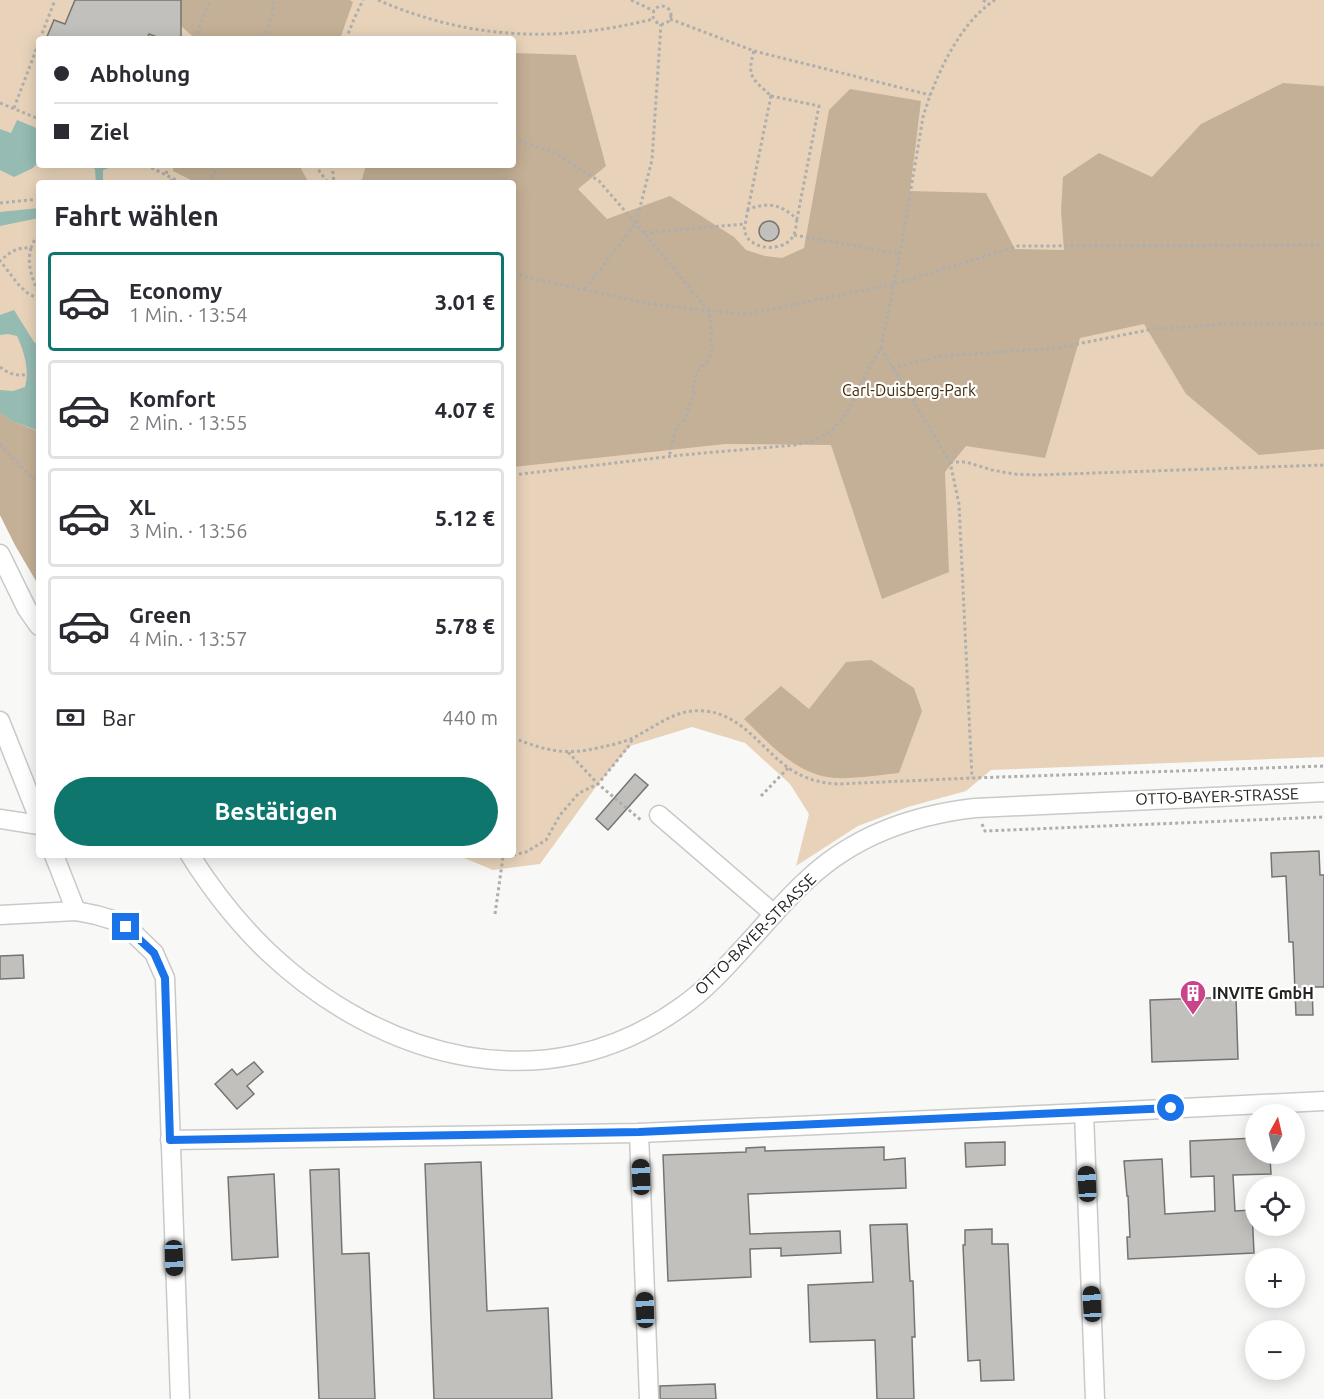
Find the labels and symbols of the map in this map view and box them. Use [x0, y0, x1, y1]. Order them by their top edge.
park label: Carl-Duisberg-Park [842, 381, 976, 399]
street label: OTTO-BAYER-STRASSE [1135, 784, 1299, 808]
street label: OTTO-BAYER-STRASSE [691, 870, 819, 998]
route end [112, 913, 139, 940]
building icon: INVITE GmbH [1178, 978, 1208, 1016]
place label: INVITE GmbH [1212, 984, 1314, 1002]
route start [1157, 1094, 1184, 1121]
north arrow [1245, 1104, 1305, 1164]
car [631, 1159, 651, 1195]
car [1077, 1166, 1097, 1202]
car [164, 1240, 184, 1276]
car [1082, 1286, 1102, 1322]
car [635, 1292, 655, 1328]

